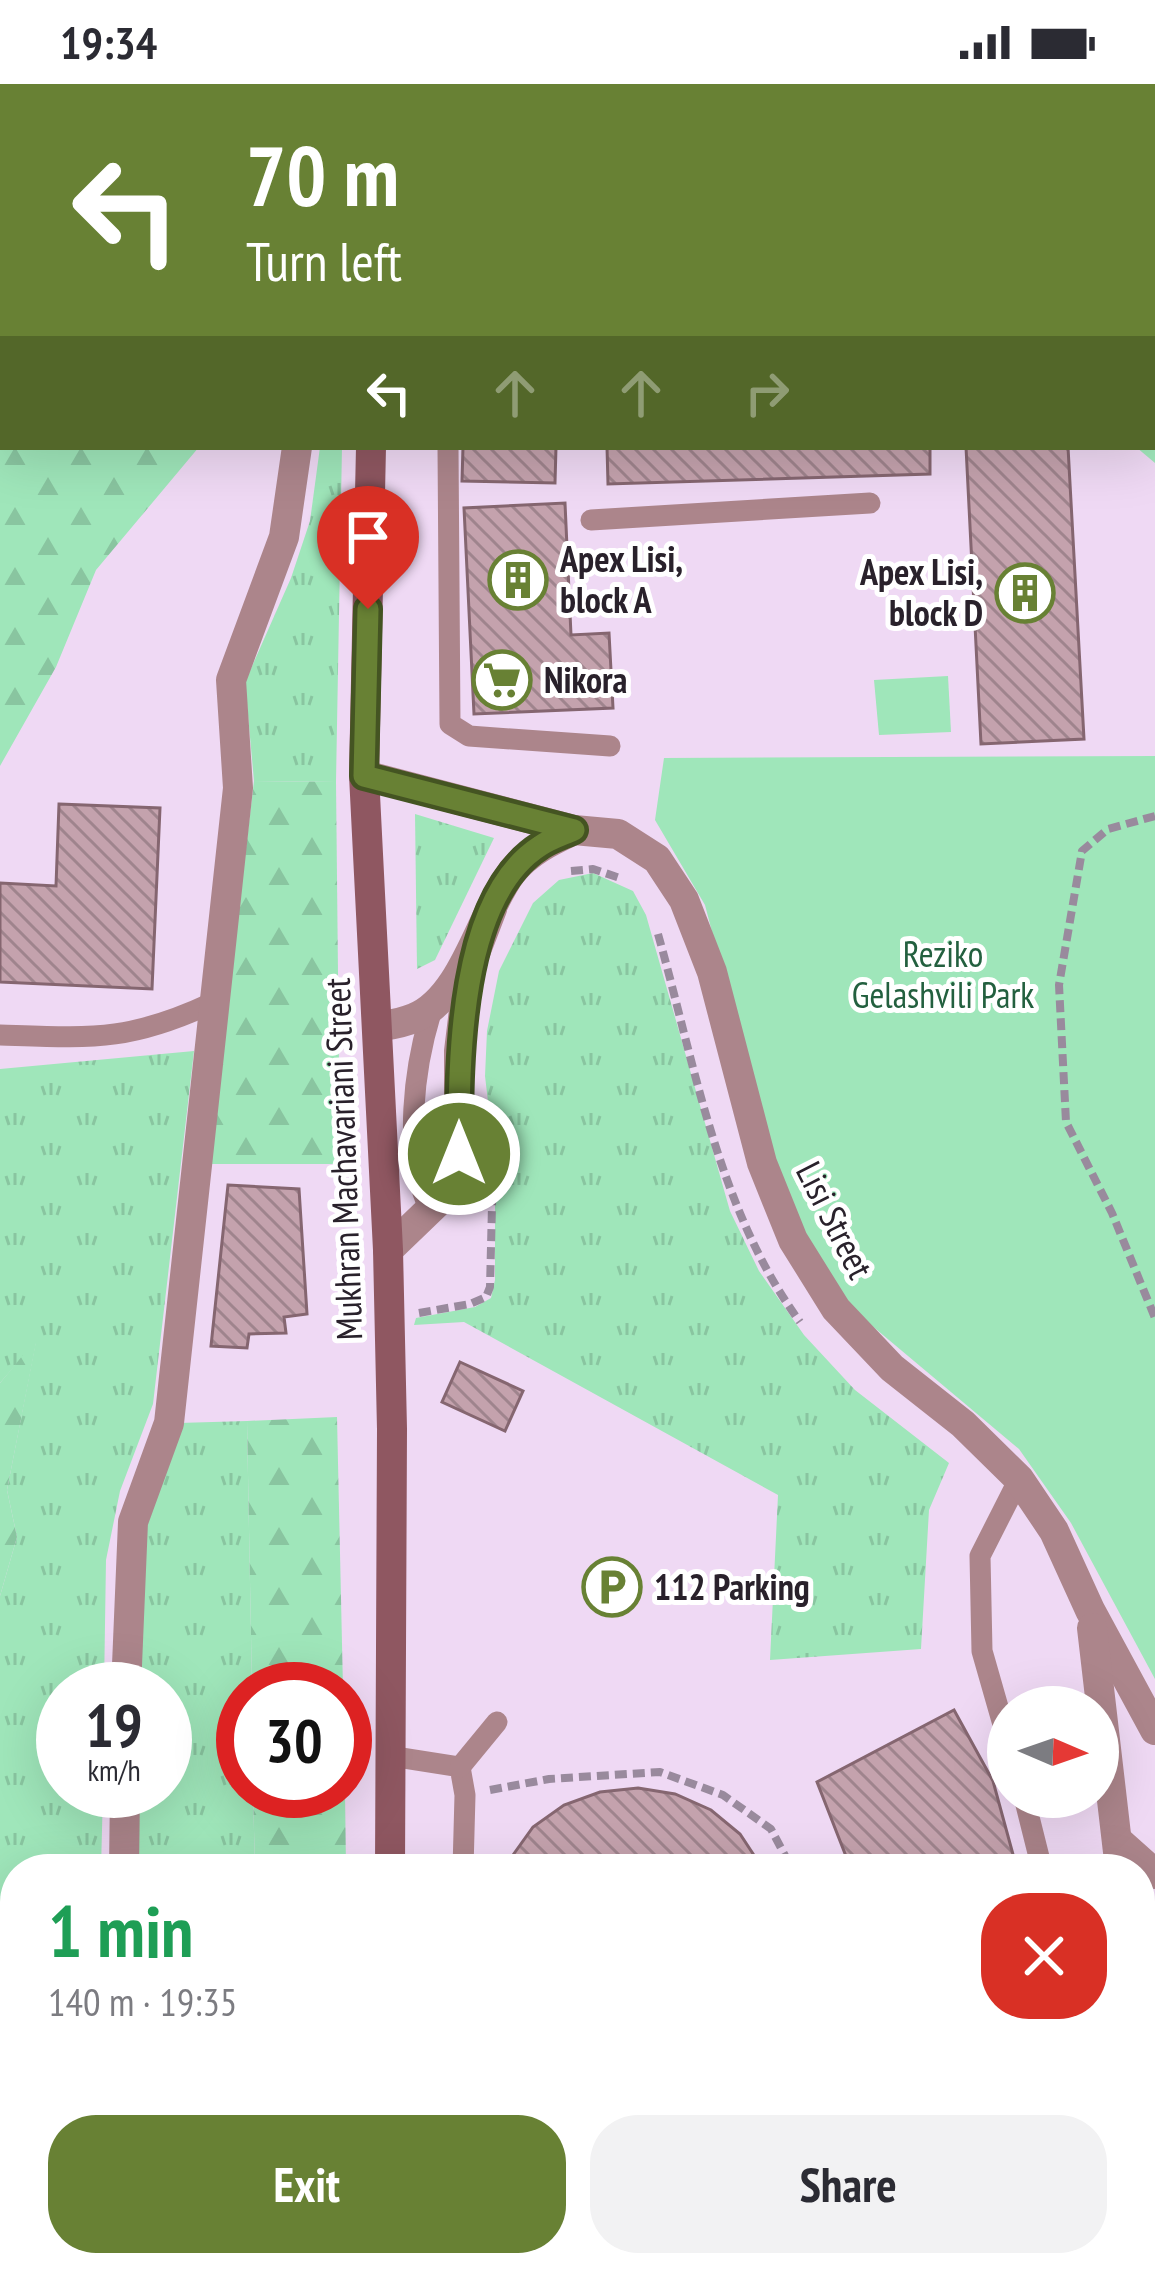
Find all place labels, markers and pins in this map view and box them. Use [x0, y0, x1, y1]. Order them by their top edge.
pin [317, 486, 419, 609]
place label: Apex Lisi, block A [559, 535, 683, 623]
place label: Apex Lisi, block D [859, 548, 983, 636]
building icon: Apex Lisi, block A [487, 549, 549, 611]
building icon: Apex Lisi, block D [994, 562, 1056, 624]
supermarket icon: Nikora [471, 649, 533, 711]
place label: Nikora [544, 656, 627, 703]
parking icon: 112 Parking [581, 1556, 643, 1618]
place label: 112 Parking [654, 1563, 810, 1610]

